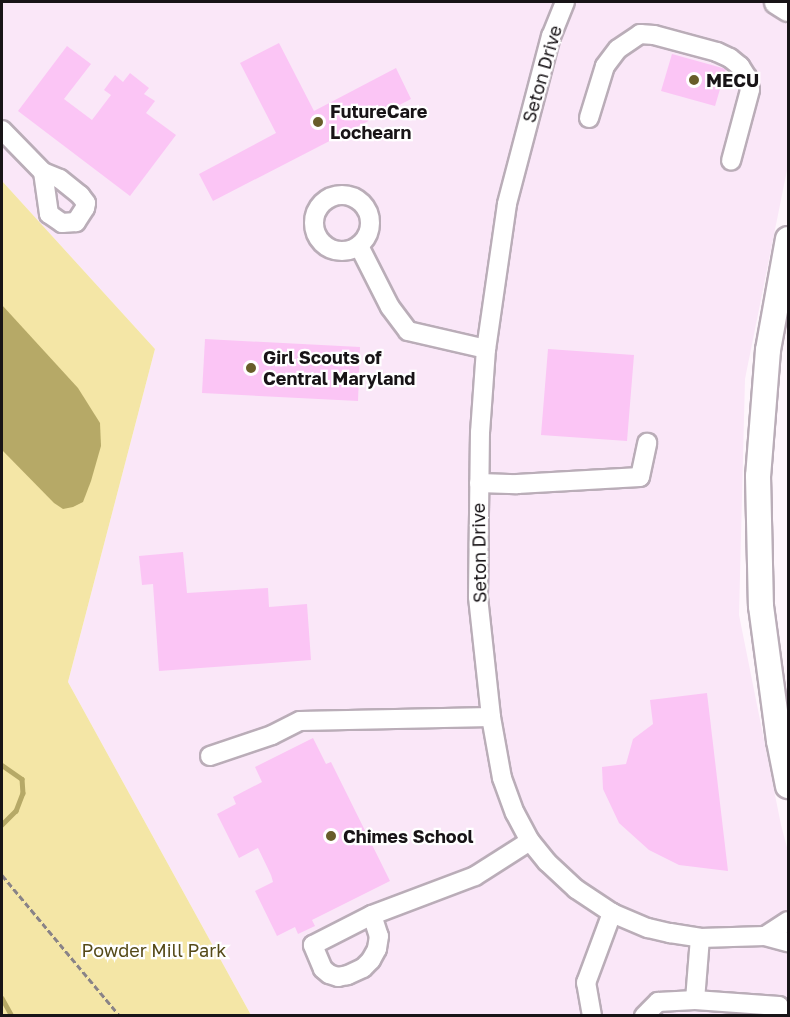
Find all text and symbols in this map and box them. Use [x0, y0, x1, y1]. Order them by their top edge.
street label: Seton Drive [518, 23, 566, 125]
place label: MECU [706, 69, 759, 91]
marker: MECU [687, 73, 701, 87]
place label: FutureCare Lochearn [330, 101, 427, 144]
marker: FutureCare Lochearn [311, 115, 325, 129]
place label: Girl Scouts of Central Maryland [263, 347, 415, 389]
marker: Girl Scouts of Central Maryland [244, 361, 258, 375]
street label: Seton Drive [467, 503, 491, 603]
place label: Chimes School [343, 825, 473, 847]
marker: Chimes School [324, 829, 338, 843]
park label: Powder Mill Park [82, 939, 226, 961]

